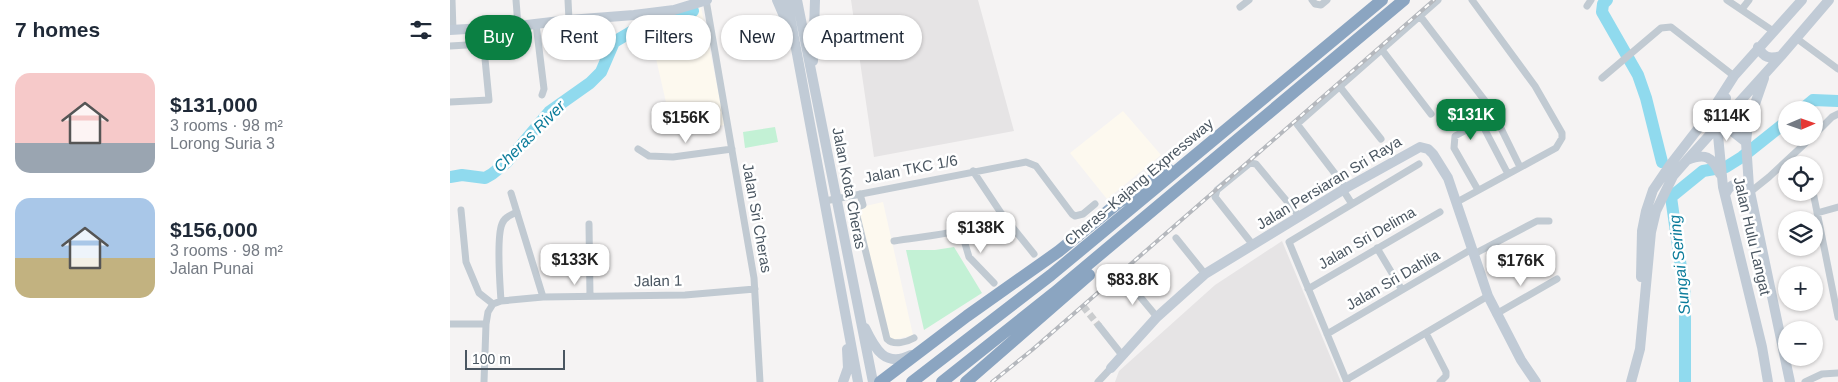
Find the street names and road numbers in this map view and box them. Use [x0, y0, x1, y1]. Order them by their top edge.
street label: Cheras–Kajang Expressway [1061, 114, 1217, 249]
street label: Jalan Kota Cheras [829, 126, 870, 250]
street label: Jalan Persiaran Sri Raya [1253, 132, 1405, 233]
street label: Jalan TKC 1/6 [863, 151, 959, 186]
street label: Jalan Sri Cheras [739, 162, 775, 274]
street label: Jalan Hulu Langat [1731, 175, 1775, 298]
street label: Jalan Sri Delima [1315, 203, 1419, 272]
street label: Jalan Sri Dahlia [1343, 246, 1443, 313]
street label: Jalan 1 [634, 272, 682, 289]

